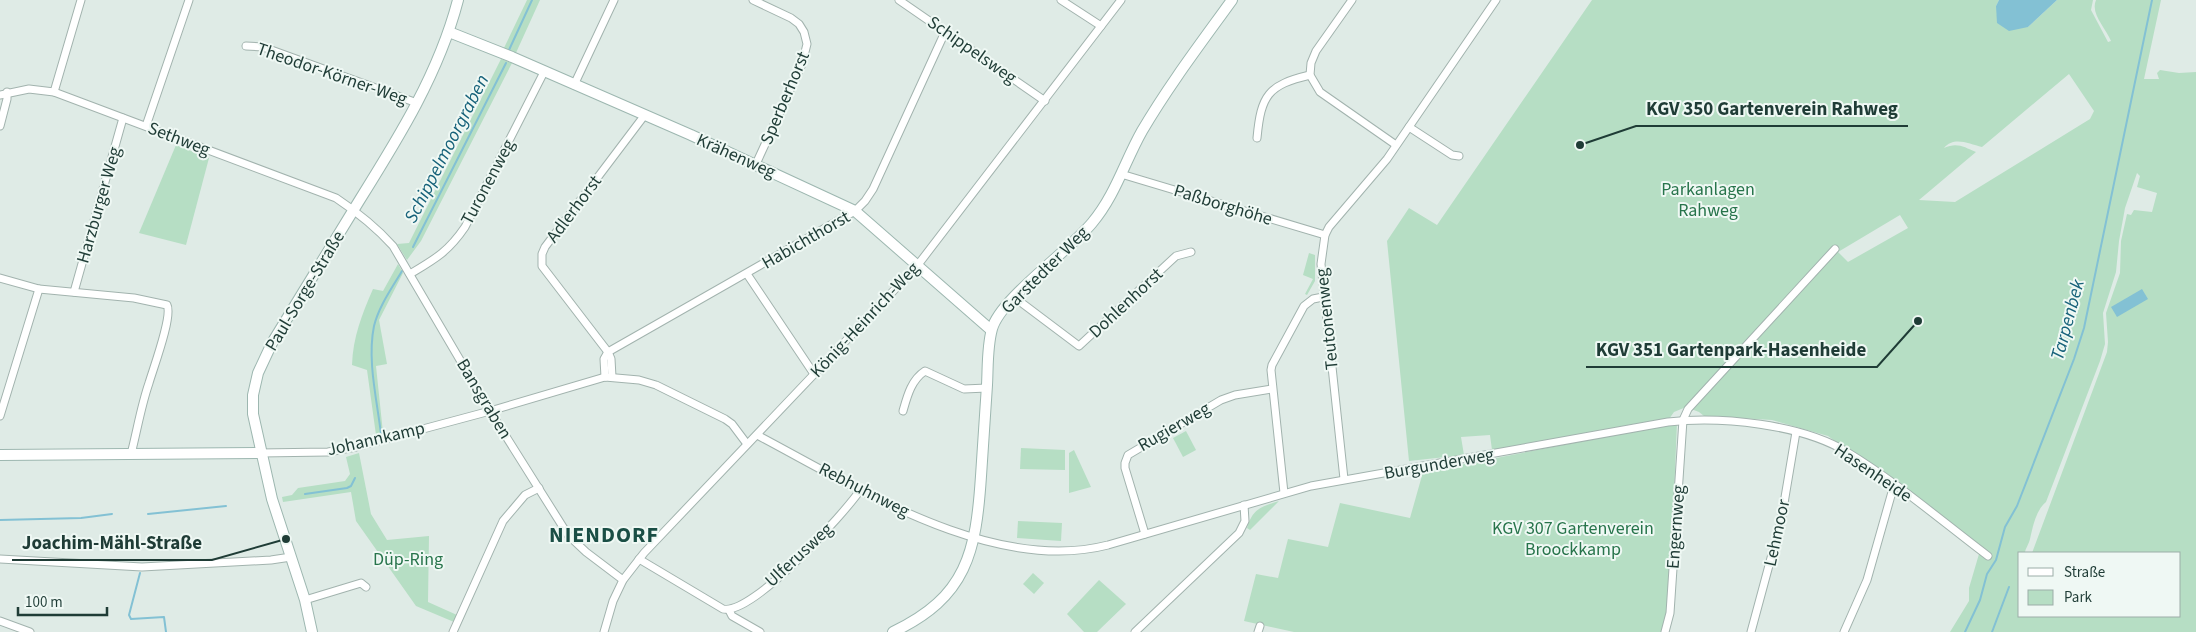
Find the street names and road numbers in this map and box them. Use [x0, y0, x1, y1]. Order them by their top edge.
street label: Schippelsweg [922, 10, 1022, 90]
street label: Theodor-Körner-Weg [253, 37, 411, 111]
street label: Sperberhorst [754, 48, 816, 148]
street label: Sethweg [144, 116, 214, 162]
street label: Krähenweg [692, 127, 780, 185]
street label: Turonenweg [455, 135, 521, 229]
street label: Harzburger Weg [70, 144, 128, 266]
street label: Adlerhorst [540, 170, 608, 248]
street label: Paßborghöhe [1171, 178, 1275, 232]
street label: Habichthorst [757, 205, 855, 275]
street label: Garstedter Weg [996, 221, 1094, 319]
street label: Paul-Sorge-Straße [259, 226, 351, 356]
street label: König-Heinrich-Weg [805, 257, 925, 383]
street label: Dohlenhorst [1083, 262, 1169, 344]
street label: Teutonenweg [1309, 267, 1345, 371]
street label: Bansgraben [450, 354, 518, 444]
street label: Rugierweg [1133, 396, 1215, 458]
street label: Johannkamp [325, 416, 427, 462]
street label: Hasenheide [1829, 438, 1917, 508]
street label: Burgunderweg [1382, 442, 1496, 486]
street label: Rebhuhnweg [814, 456, 914, 524]
street label: Engernweg [1661, 484, 1691, 570]
street label: Lehmoor [1758, 496, 1796, 569]
street label: Ulferusweg [760, 517, 838, 593]

